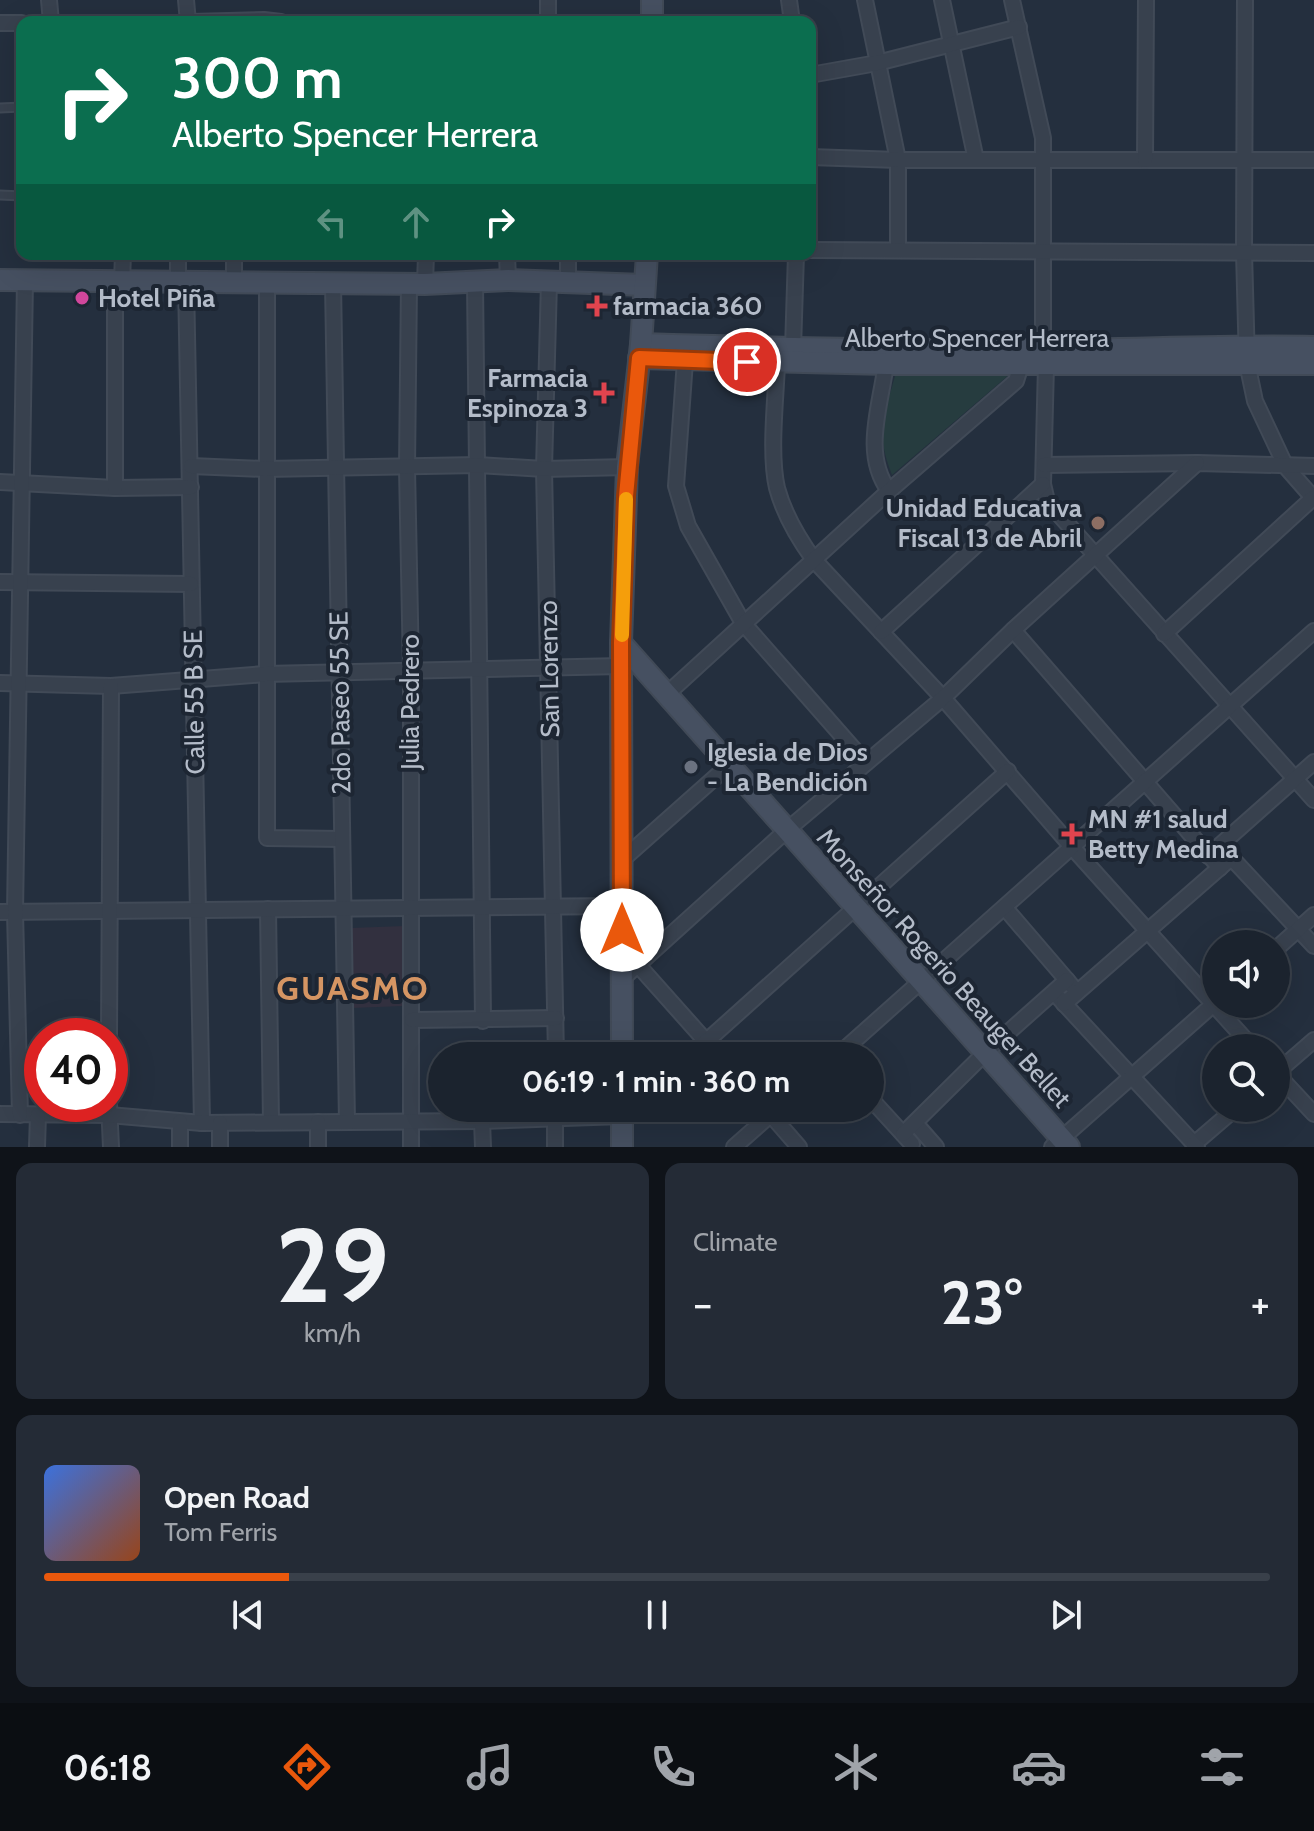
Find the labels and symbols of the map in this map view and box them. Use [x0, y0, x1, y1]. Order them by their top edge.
place label: Hotel Piña [98, 282, 215, 314]
marker: Hotel Piña [73, 289, 91, 307]
place label: farmacia 360 [613, 290, 763, 322]
marker: farmacia 360 [588, 297, 606, 315]
street label: Alberto Spencer Herrera [845, 322, 1110, 354]
pin [713, 328, 781, 396]
place label: Farmacia Espinoza 3 [467, 362, 588, 424]
marker: Farmacia Espinoza 3 [595, 384, 613, 402]
place label: Unidad Educativa Fiscal 13 de Abril [885, 492, 1082, 554]
marker: Unidad Educativa Fiscal 13 de Abril [1089, 514, 1107, 532]
street label: San Lorenzo [532, 600, 566, 738]
street label: 2do Paseo 55 SE [322, 611, 358, 795]
street label: Calle 55 B SE [177, 629, 211, 775]
street label: Julia Pedrero [394, 634, 426, 771]
place label: Iglesia de Dios - La Bendición [707, 736, 868, 798]
marker: Iglesia de Dios - La Bendición [682, 758, 700, 776]
place label: MN #1 salud Betty Medina [1088, 803, 1239, 865]
street label: Monseñor Rogerio Beauger Bellet [810, 822, 1078, 1114]
marker: MN #1 salud Betty Medina [1063, 825, 1081, 843]
position arrow [580, 888, 664, 972]
district label: GUASMO [276, 967, 430, 1009]
speed limit sign: 40 [24, 1018, 128, 1122]

